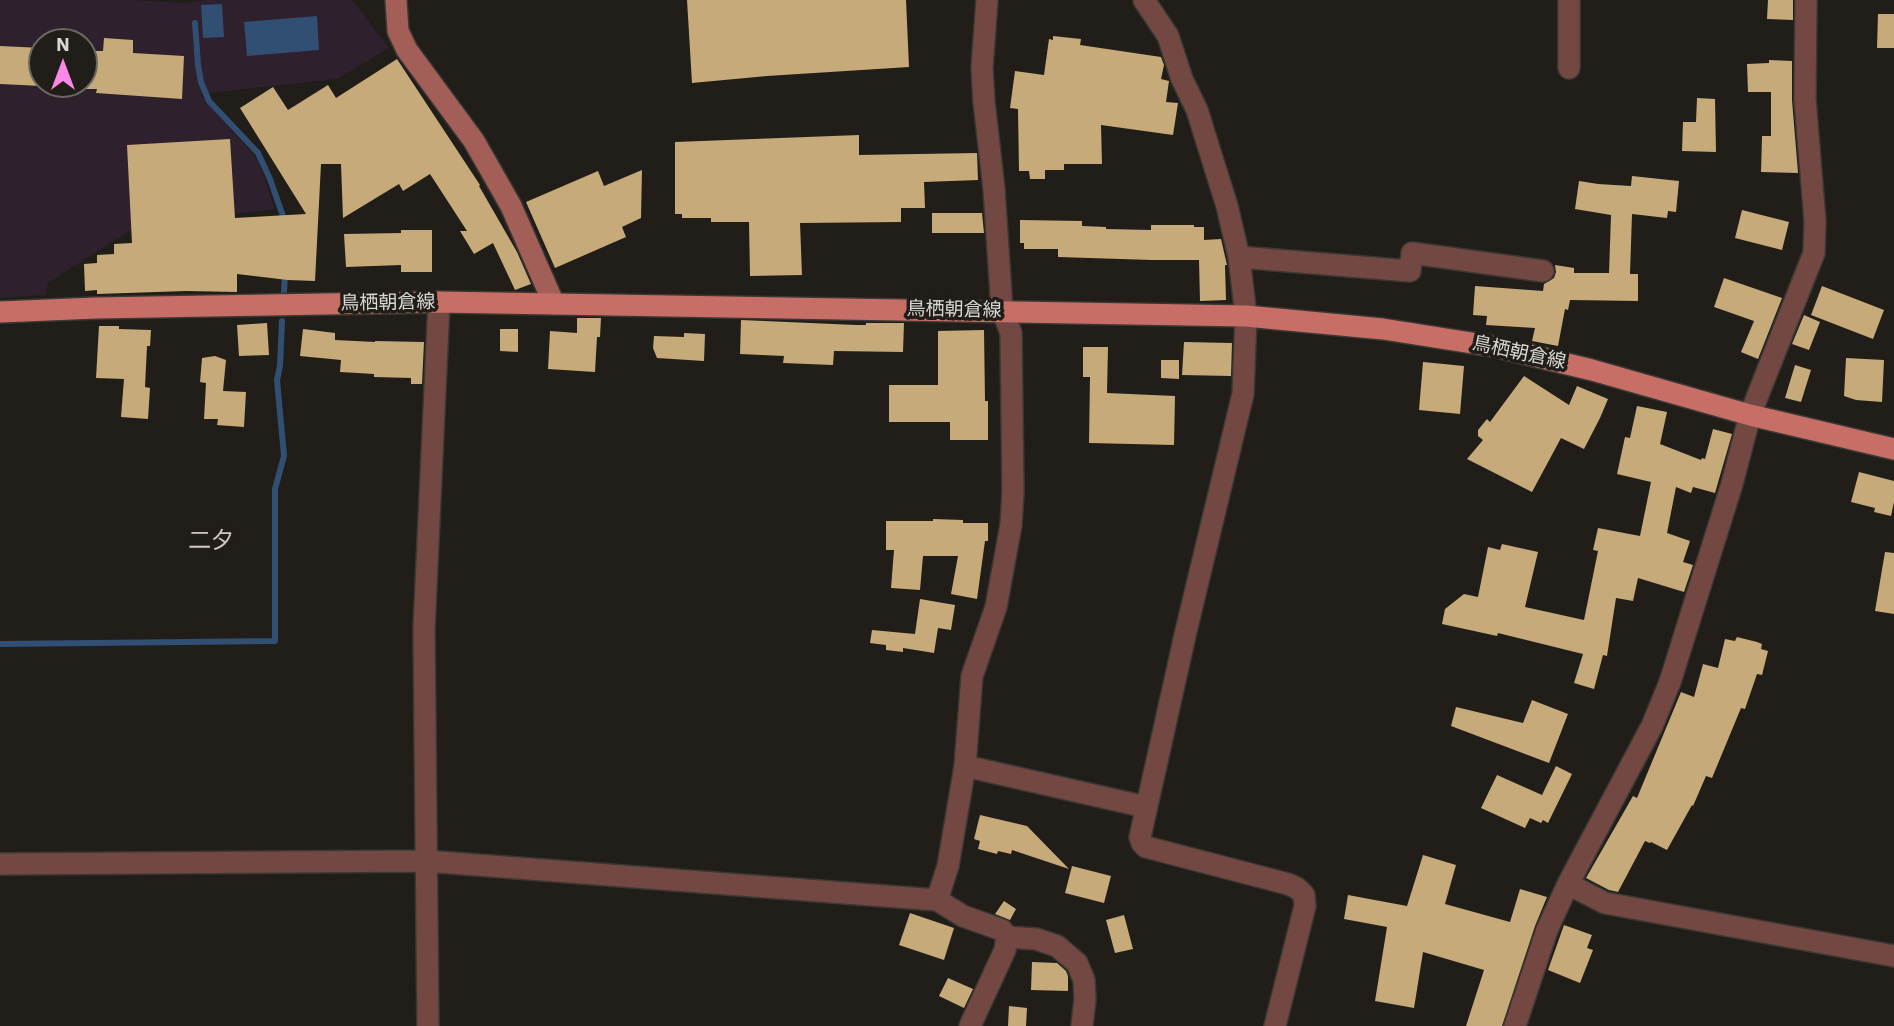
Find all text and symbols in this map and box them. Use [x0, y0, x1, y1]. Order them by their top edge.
north arrow [28, 28, 98, 98]
text: N [56, 32, 70, 56]
street label: 鳥栖朝倉線 [340, 291, 436, 315]
street label: 鳥栖朝倉線 [906, 298, 1002, 322]
street label: 鳥栖朝倉線 [1470, 332, 1568, 374]
district label: 二夕 [188, 527, 234, 555]

